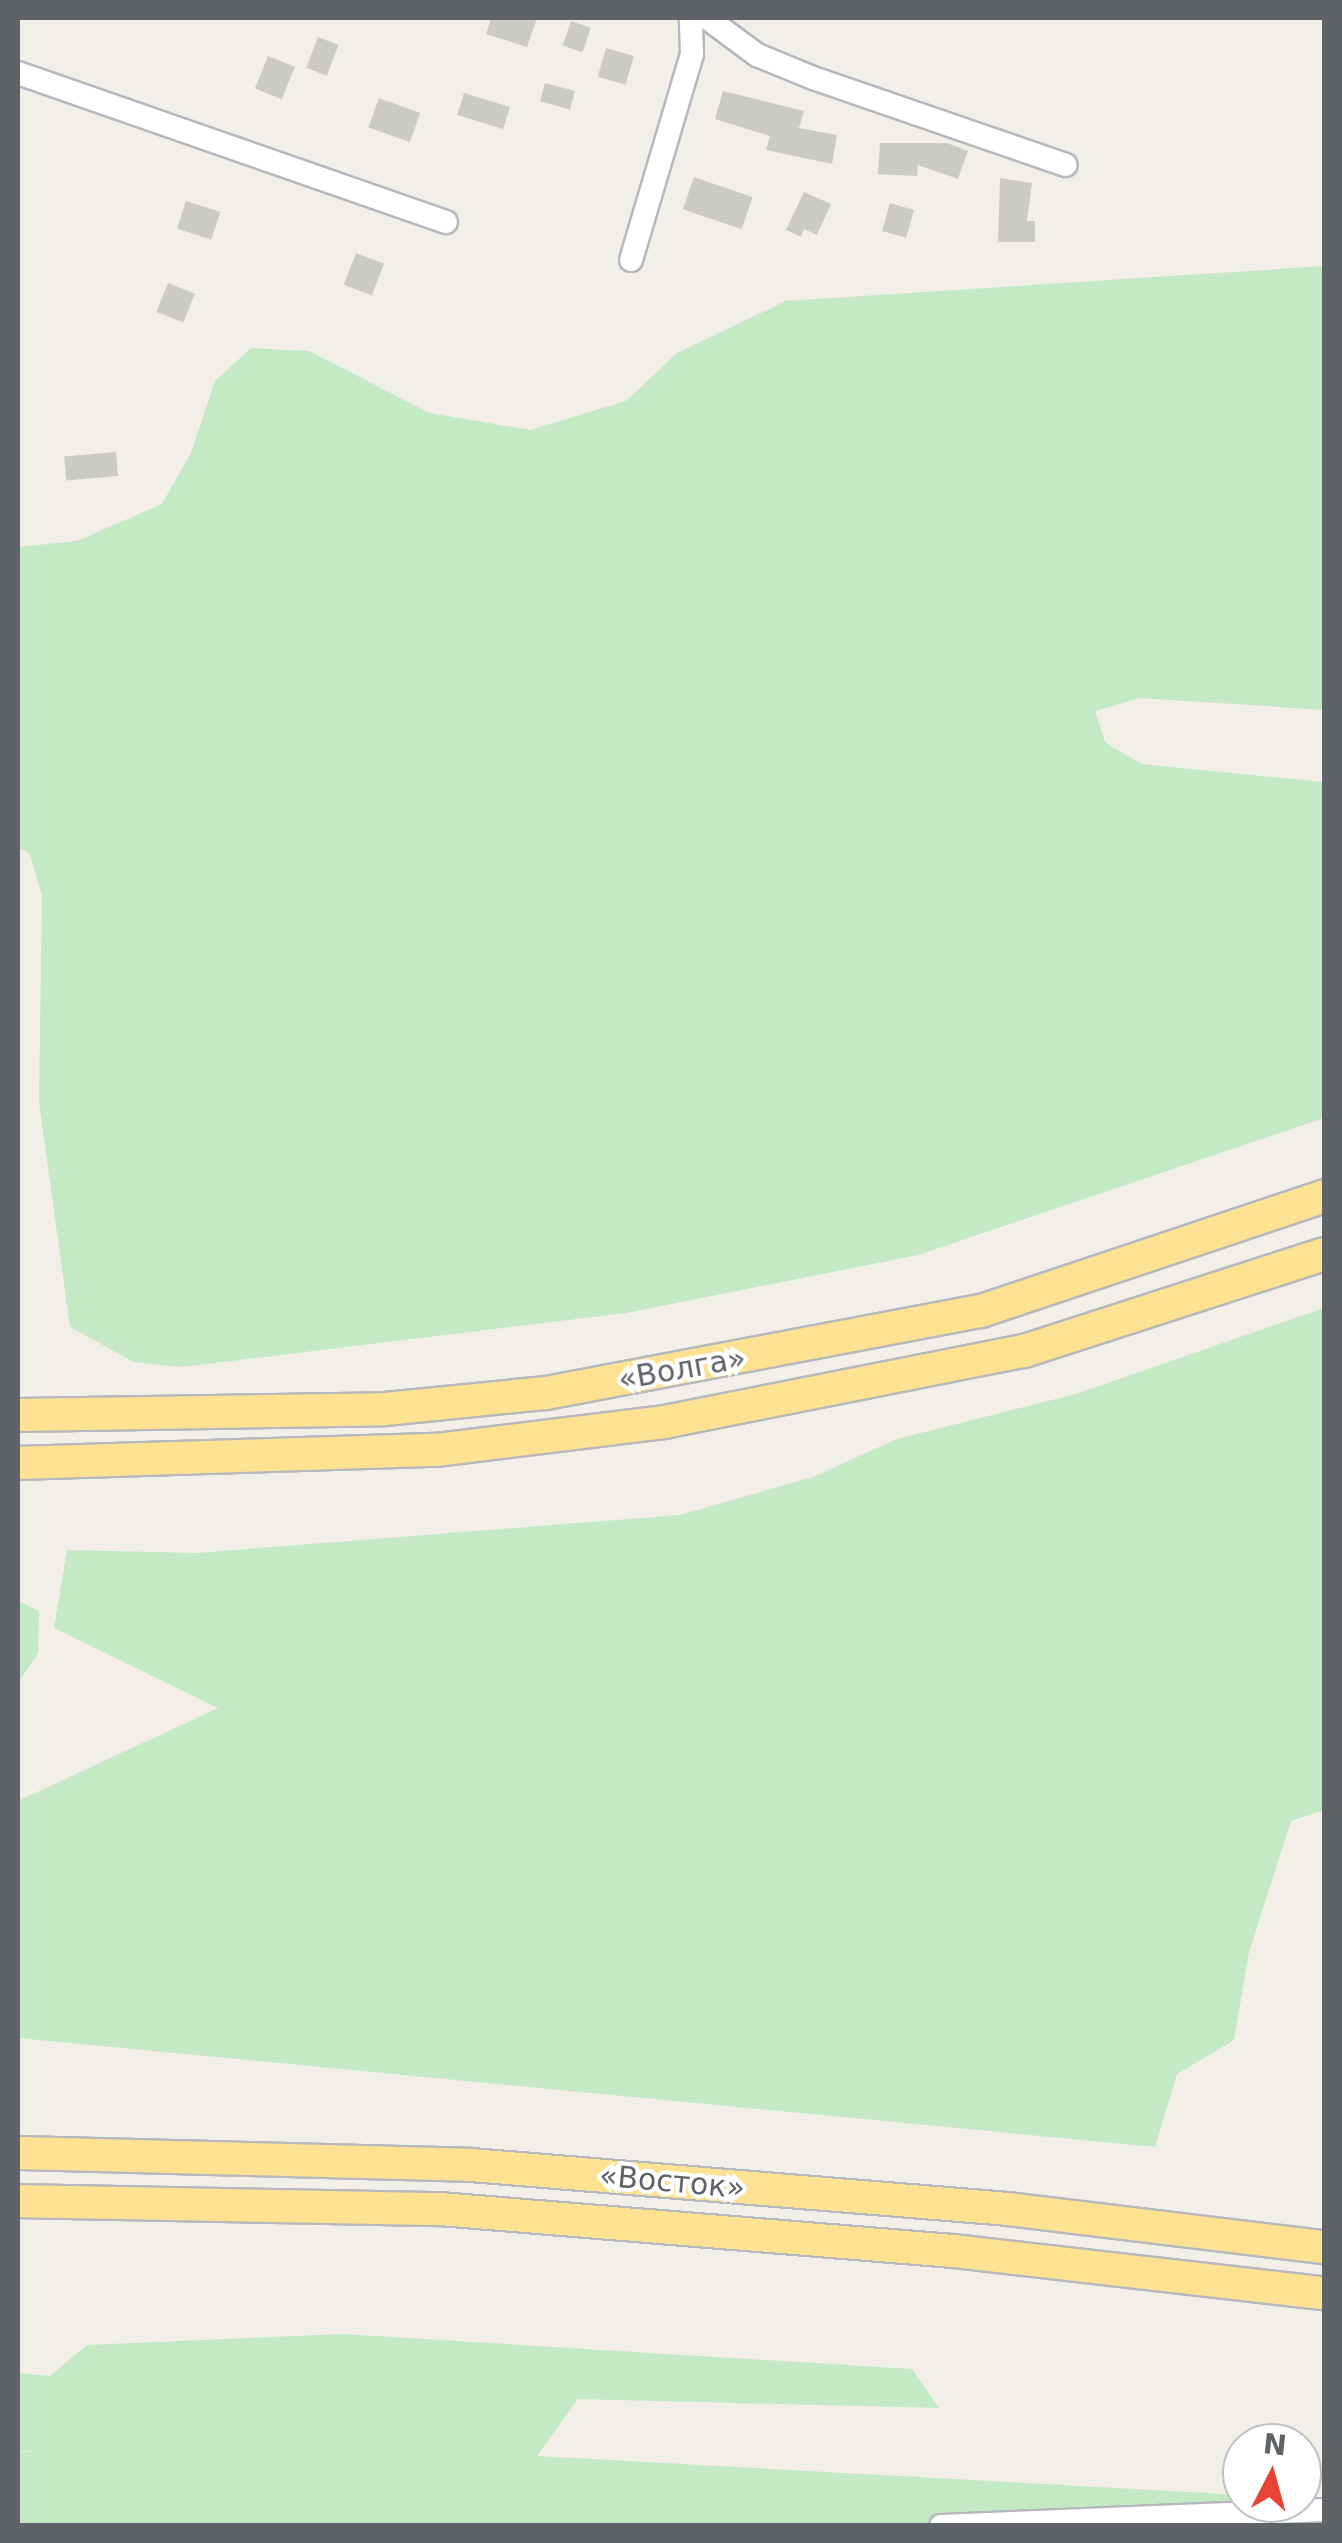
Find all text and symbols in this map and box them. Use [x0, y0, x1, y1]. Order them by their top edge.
street label: «Волга» [615, 1340, 749, 1398]
street label: «Восток» [598, 2158, 746, 2206]
north arrow [1222, 2423, 1322, 2523]
text: N [1262, 2427, 1288, 2462]

